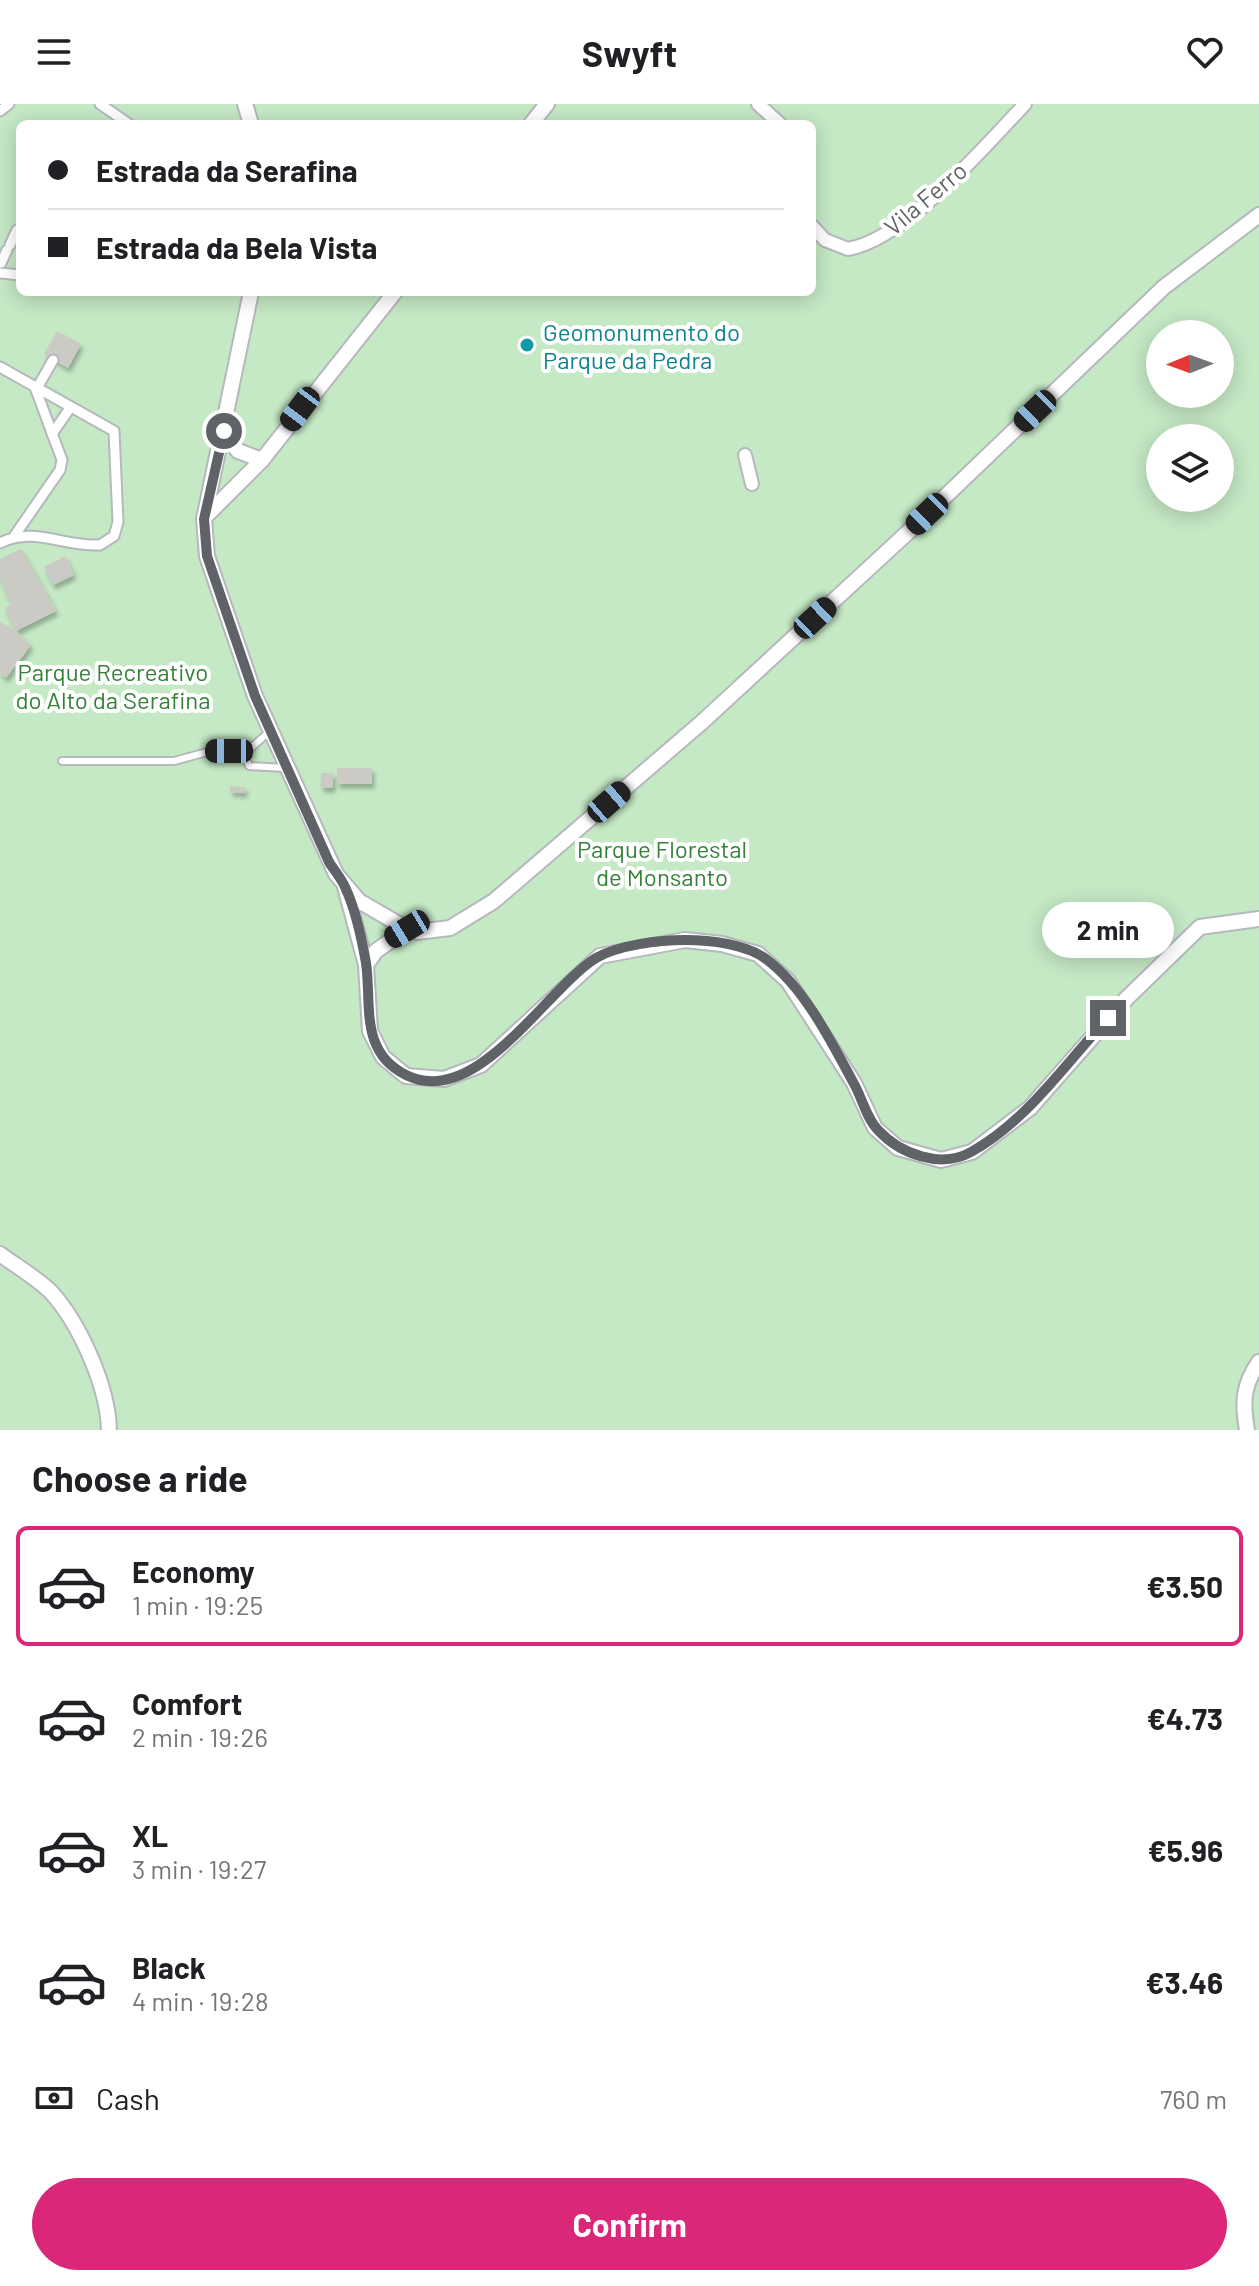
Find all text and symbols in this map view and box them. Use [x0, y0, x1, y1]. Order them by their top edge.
icon: menu [32, 30, 76, 74]
icon: heart [1183, 30, 1227, 74]
text: Swyft [582, 31, 677, 74]
text: Estrada da Serafina [96, 152, 358, 188]
street label: Vila Ferro [878, 155, 972, 241]
text: Estrada da Bela Vista [96, 229, 377, 265]
place label: Geomonumento do Parque da Pedra [543, 317, 740, 374]
north arrow [1146, 320, 1234, 408]
map controls [1146, 320, 1234, 512]
marker: Geomonumento do Parque da Pedra [518, 336, 536, 354]
car [276, 383, 324, 435]
car [1009, 386, 1061, 436]
route start [206, 413, 242, 449]
button: layers [1146, 424, 1234, 512]
car [901, 489, 953, 539]
car [789, 593, 841, 643]
park label: Parque Recreativo do Alto da Serafina [15, 657, 211, 714]
car [205, 739, 253, 763]
car [583, 777, 635, 827]
park label: Parque Florestal de Monsanto [577, 834, 747, 891]
callout: 2 min [1042, 902, 1174, 958]
car [380, 906, 434, 952]
text: 2 min [1077, 914, 1139, 945]
route end [1090, 1000, 1126, 1036]
text: Choose a ride [32, 1456, 248, 1499]
icon: car [36, 1550, 108, 1622]
text: Economy [132, 1553, 255, 1589]
text: €3.50 [1146, 1568, 1223, 1604]
text: 1 min · 19:25 [132, 1589, 263, 1620]
icon: car [36, 1682, 108, 1754]
text: Comfort [132, 1685, 242, 1721]
text: €4.73 [1147, 1700, 1223, 1736]
text: 2 min · 19:26 [132, 1721, 268, 1752]
icon: car [36, 1814, 108, 1886]
text: XL [132, 1817, 168, 1853]
text: €5.96 [1148, 1832, 1223, 1868]
text: 3 min · 19:27 [132, 1853, 266, 1884]
icon: car [36, 1946, 108, 2018]
text: Black [132, 1949, 206, 1985]
text: €3.46 [1145, 1964, 1223, 2000]
text: 4 min · 19:28 [132, 1985, 268, 2016]
icon: cash [32, 2076, 76, 2120]
text: Cash [96, 2080, 160, 2116]
text: 760 m [1160, 2083, 1227, 2114]
button: Confirm [32, 2178, 1227, 2270]

